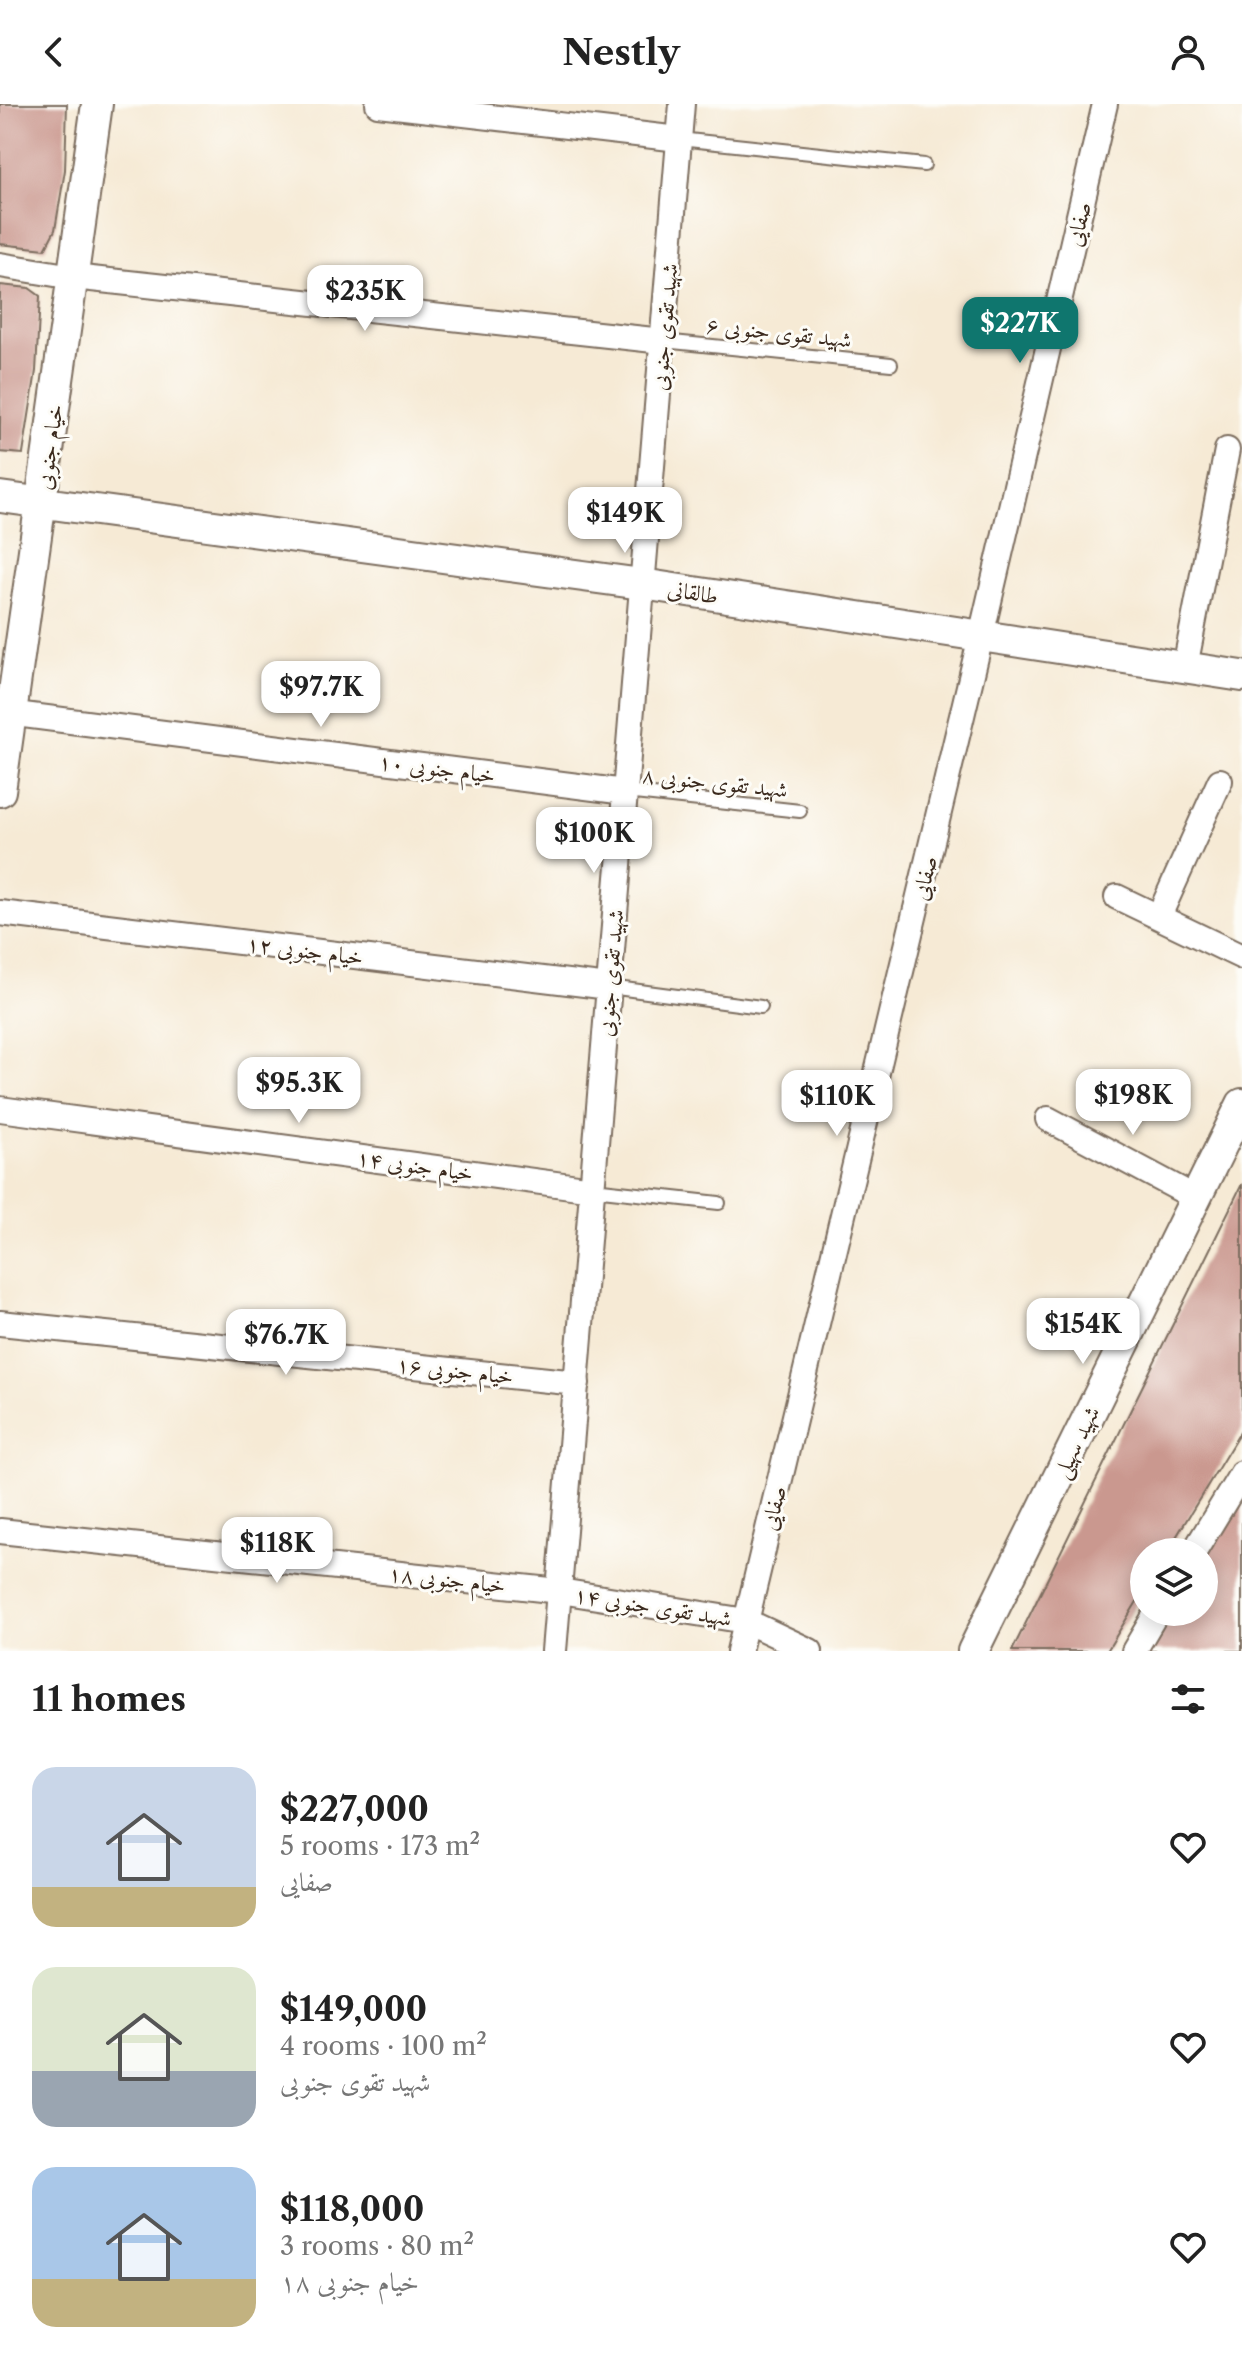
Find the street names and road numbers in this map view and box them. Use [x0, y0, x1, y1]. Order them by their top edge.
street label: صفایی [1060, 199, 1099, 249]
street label: شهید تقوی جنوبی [645, 262, 686, 392]
street label: شهید تقوی جنوبی ۶ [705, 311, 853, 357]
street label: خیام جنوبی [30, 403, 75, 492]
street label: طالقانی [666, 575, 720, 610]
street label: خیام جنوبی ۱۰ [376, 748, 497, 795]
street label: شهید تقوی جنوبی ۸ [641, 761, 789, 807]
street label: صفایی [906, 853, 945, 903]
street label: شهید تقوی جنوبی [591, 908, 632, 1038]
street label: خیام جنوبی ۱۲ [244, 930, 365, 977]
street label: خیام جنوبی ۱۴ [354, 1144, 475, 1193]
street label: خیام جنوبی ۱۶ [394, 1351, 515, 1396]
street label: شهید سهیلی [1047, 1402, 1108, 1484]
street label: صفایی [755, 1483, 794, 1533]
street label: خیام جنوبی ۱۸ [386, 1560, 507, 1605]
street label: شهید تقوی جنوبی ۱۴ [572, 1581, 734, 1635]

